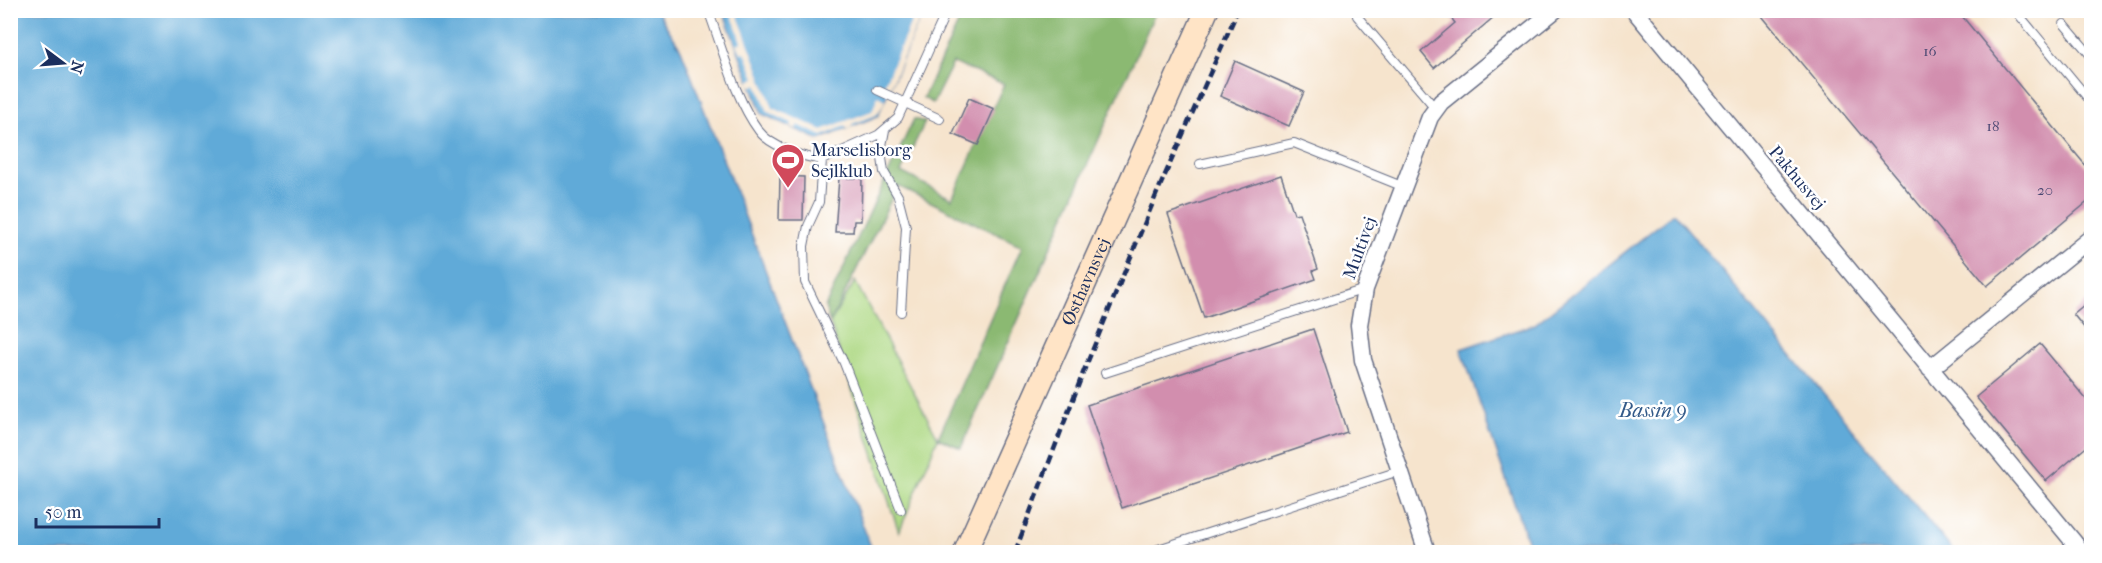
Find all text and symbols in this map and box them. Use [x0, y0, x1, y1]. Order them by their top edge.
north arrow [33, 33, 93, 93]
house number: 16 [1923, 42, 1938, 60]
text: N [66, 59, 88, 76]
house number: 18 [1987, 117, 1999, 135]
place label: Marselisborg Sejlklub [811, 140, 912, 182]
sports icon: Marselisborg Sejlklub [770, 142, 806, 189]
street label: Pakhusvej [1764, 142, 1830, 214]
house number: 20 [2037, 181, 2053, 199]
street label: Multivej [1339, 214, 1381, 282]
street label: Østhavnsvej [1057, 235, 1114, 329]
water label: Bassin 9 [1618, 399, 1687, 422]
scale bar [36, 491, 159, 529]
text: 50 m [45, 502, 82, 523]

